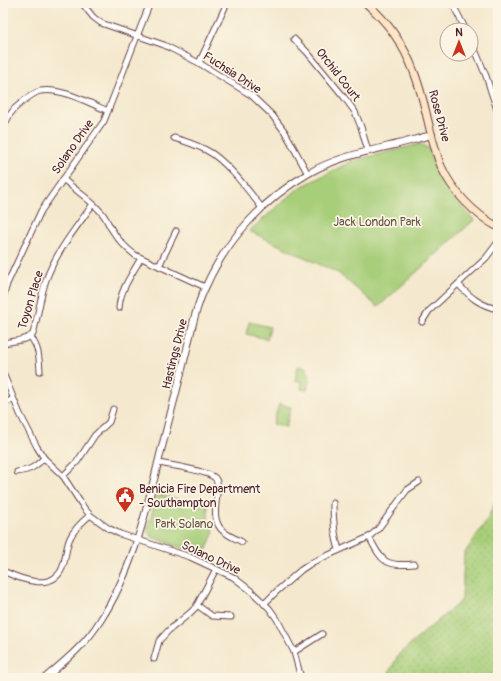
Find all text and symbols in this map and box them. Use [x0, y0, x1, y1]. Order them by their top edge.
north arrow [439, 22, 479, 62]
text: N [455, 26, 463, 39]
street label: Orchid Court [313, 45, 364, 105]
street label: Fuchsia Drive [200, 49, 264, 97]
street label: Rose Drive [425, 89, 453, 144]
street label: Solano Drive [49, 117, 97, 177]
park label: Jack London Park [333, 215, 421, 230]
street label: Toyon Place [15, 269, 47, 331]
street label: Hastings Drive [159, 317, 191, 391]
place label: Benicia Fire Department - Southampton [139, 482, 261, 511]
public building icon: Benicia Fire Department - Southampton [114, 485, 136, 513]
park label: Park Solano [155, 517, 214, 532]
street label: Solano Drive [179, 538, 243, 578]

